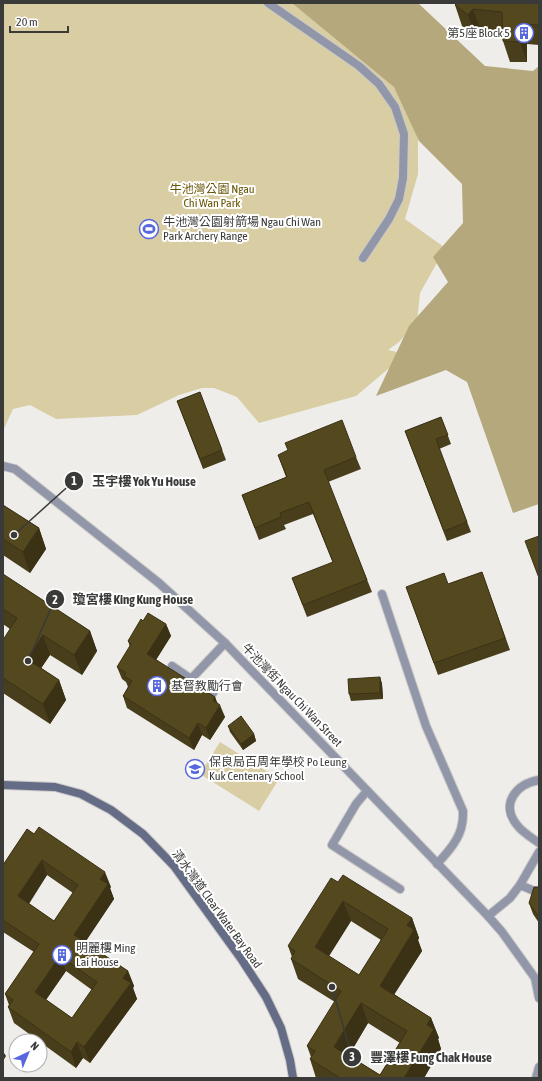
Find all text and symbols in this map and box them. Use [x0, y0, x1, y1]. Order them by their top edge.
scale bar [10, 8, 68, 34]
text: 20 m [16, 15, 38, 29]
building icon: 第5座 Block 5 [513, 22, 535, 44]
place label: 第5座 Block 5 [447, 26, 510, 40]
park label: 牛池灣公園 Ngau Chi Wan Park [169, 182, 255, 210]
place label: 牛池灣公園射箭場 Ngau Chi Wan Park Archery Range [163, 215, 321, 243]
sports icon: 牛池灣公園射箭場 Ngau Chi Wan Park Archery Range [138, 218, 160, 240]
callout: 玉宇樓 Yok Yu House [64, 469, 204, 494]
text: 1 [71, 474, 77, 488]
text: 玉宇樓 Yok Yu House [92, 474, 196, 489]
callout: 瓊宮樓 King Kung House [45, 587, 201, 612]
text: 瓊宮樓 King Kung House [73, 592, 193, 607]
text: 2 [52, 593, 58, 607]
street label: 牛池灣街 Ngau Chi Wan Street [239, 640, 345, 750]
building icon: 基督教勵行會 [146, 675, 168, 697]
place label: 基督教勵行會 [171, 679, 243, 693]
place label: 保良局百周年學校 Po Leung Kuk Centenary School [209, 755, 347, 783]
school or university icon: 保良局百周年學校 Po Leung Kuk Centenary School [184, 758, 206, 780]
street label: 清水灣道 Clear Water Bay Road [169, 847, 265, 971]
place label: 明麗樓 Ming Lai House [76, 941, 136, 969]
building icon: 明麗樓 Ming Lai House [51, 944, 73, 966]
north arrow [8, 1033, 48, 1073]
text: N [28, 1039, 41, 1052]
callout: 豐澤樓 Fung Chak House [342, 1045, 500, 1070]
text: 3 [349, 1050, 355, 1064]
text: 豐澤樓 Fung Chak House [370, 1050, 492, 1065]

